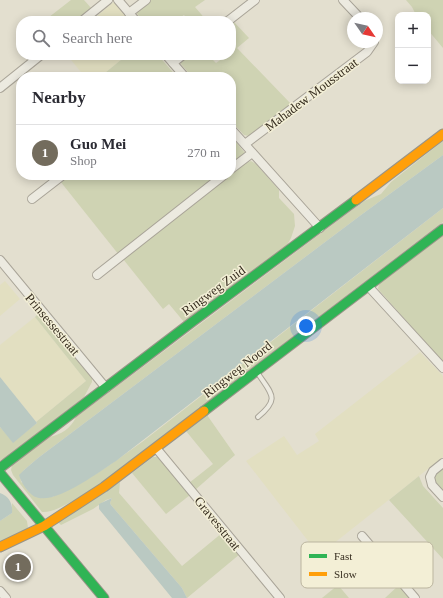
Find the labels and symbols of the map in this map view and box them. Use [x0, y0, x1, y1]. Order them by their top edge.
north arrow [347, 12, 383, 48]
street label: Mahadew Mousstraat [262, 54, 361, 134]
street label: Ringweg Zuid [179, 262, 248, 318]
street label: Prinsessestraat [22, 290, 83, 359]
your location [296, 316, 316, 336]
street label: Ringweg Noord [200, 338, 275, 401]
street label: Gravesstraat [191, 493, 244, 554]
legend [301, 542, 433, 588]
text: Fast [334, 550, 352, 562]
pin: 1 [5, 552, 31, 582]
text: Slow [334, 568, 357, 580]

